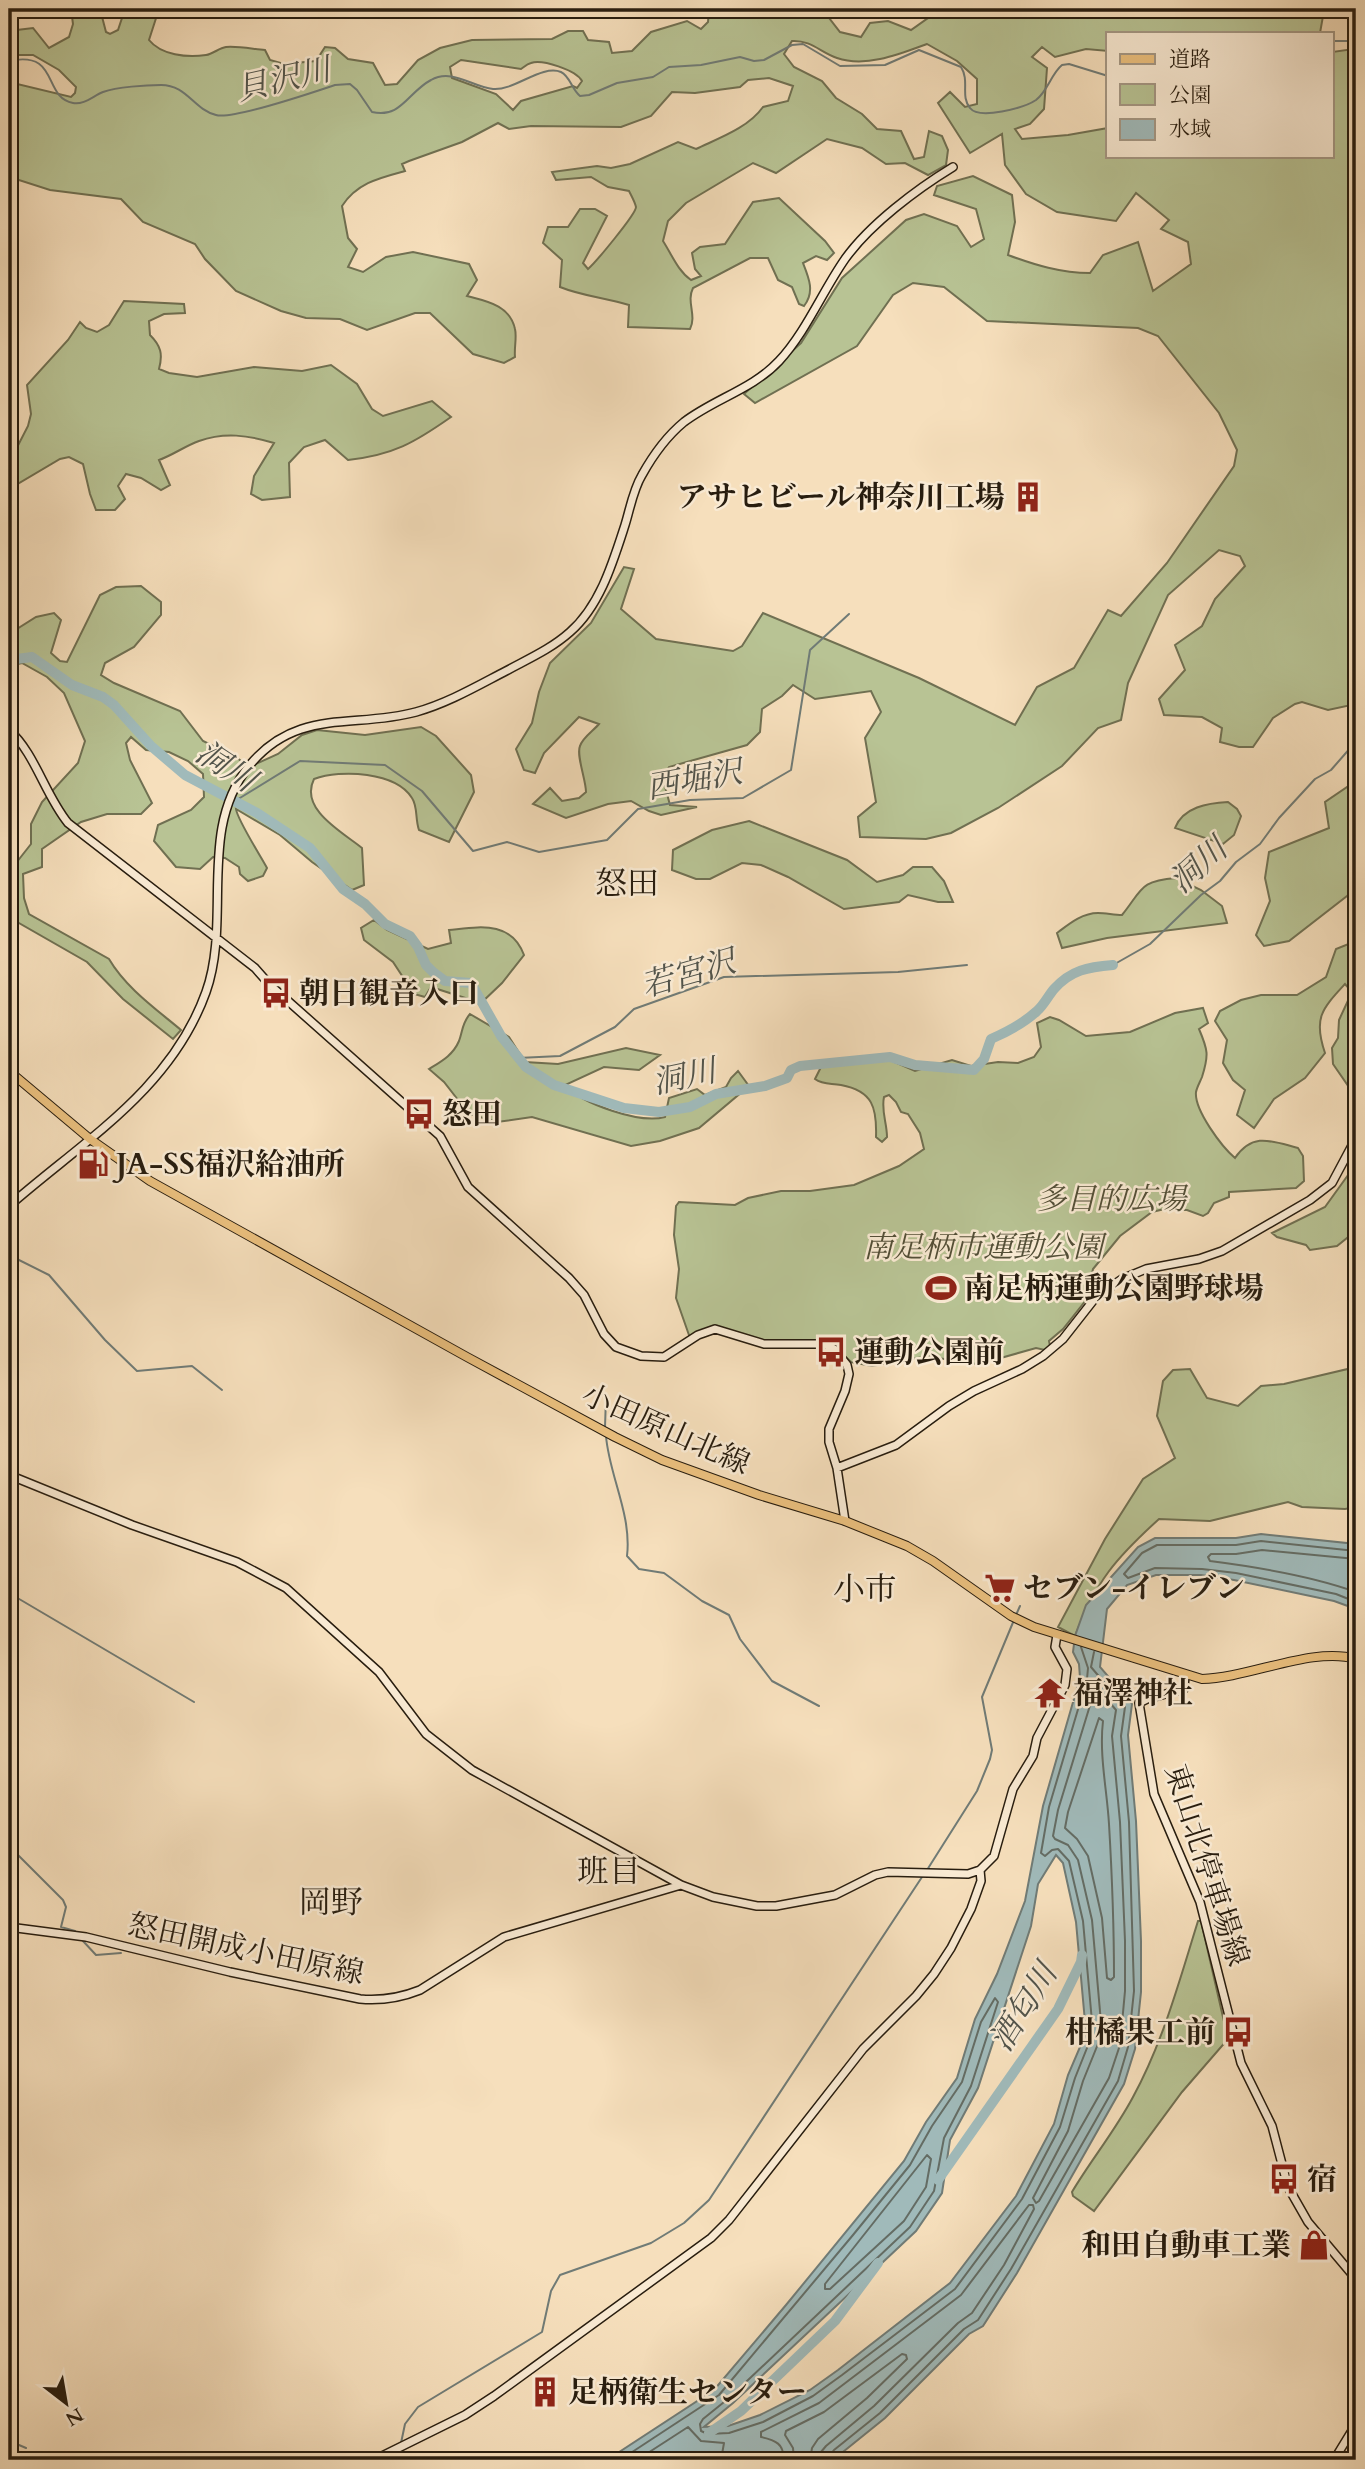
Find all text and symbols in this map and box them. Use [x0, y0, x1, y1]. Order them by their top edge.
legend [1106, 32, 1334, 158]
text: 道路 [1169, 45, 1211, 74]
water label: 貝沢川 [231, 47, 338, 112]
text: 公園 [1169, 81, 1211, 110]
text: 水域 [1169, 115, 1211, 144]
place label: アサヒビール神奈川工場 [677, 477, 1005, 518]
building icon: アサヒビール神奈川工場 [1011, 480, 1045, 514]
water label: 洞川 [187, 731, 267, 804]
water label: 西堀沢 [643, 749, 749, 810]
water label: 洞川 [1160, 826, 1239, 904]
district label: 怒田 [595, 862, 659, 906]
water label: 若宮沢 [636, 938, 744, 1008]
place label: 朝日観音入口 [299, 973, 479, 1014]
bus stop icon: 朝日観音入口 [259, 976, 293, 1010]
water label: 洞川 [648, 1048, 723, 1105]
place label: 怒田 [442, 1094, 502, 1135]
bus stop icon: 怒田 [402, 1097, 436, 1131]
place label: JA-SS福沢給油所 [112, 1144, 345, 1185]
fuel station icon: JA-SS福沢給油所 [76, 1147, 110, 1181]
park label: 多目的広場 [1036, 1179, 1189, 1220]
park label: 南足柄市運動公園 [863, 1227, 1108, 1268]
place label: 南足柄運動公園野球場 [964, 1268, 1264, 1309]
sports icon: 南足柄運動公園野球場 [924, 1271, 958, 1305]
place label: 運動公園前 [854, 1332, 1004, 1373]
bus stop icon: 運動公園前 [814, 1335, 848, 1369]
street label: 小田原山北線 [575, 1374, 756, 1485]
district label: 小市 [833, 1568, 897, 1612]
place label: セブン-イレブン [1023, 1568, 1245, 1609]
supermarket icon: セブン-イレブン [983, 1571, 1017, 1605]
place label: 福澤神社 [1073, 1673, 1193, 1714]
temple icon: 福澤神社 [1033, 1676, 1067, 1710]
street label: 東山北停車場線 [1155, 1759, 1258, 1971]
district label: 班目 [577, 1850, 641, 1894]
district label: 岡野 [299, 1881, 363, 1925]
street label: 怒田開成小田原線 [124, 1904, 368, 1994]
water label: 酒匂川 [980, 1953, 1070, 2060]
place label: 柑橘果工前 [1065, 2012, 1215, 2053]
bus stop icon: 柑橘果工前 [1221, 2015, 1255, 2049]
place label: 宿 [1307, 2159, 1337, 2200]
bus stop icon: 宿 [1267, 2162, 1301, 2196]
place label: 和田自動車工業 [1081, 2225, 1291, 2266]
shop icon: 和田自動車工業 [1297, 2228, 1331, 2262]
north arrow [32, 2368, 102, 2438]
place label: 足柄衛生センター [568, 2372, 807, 2413]
building icon: 足柄衛生センター [528, 2375, 562, 2409]
text: N [60, 2401, 88, 2432]

